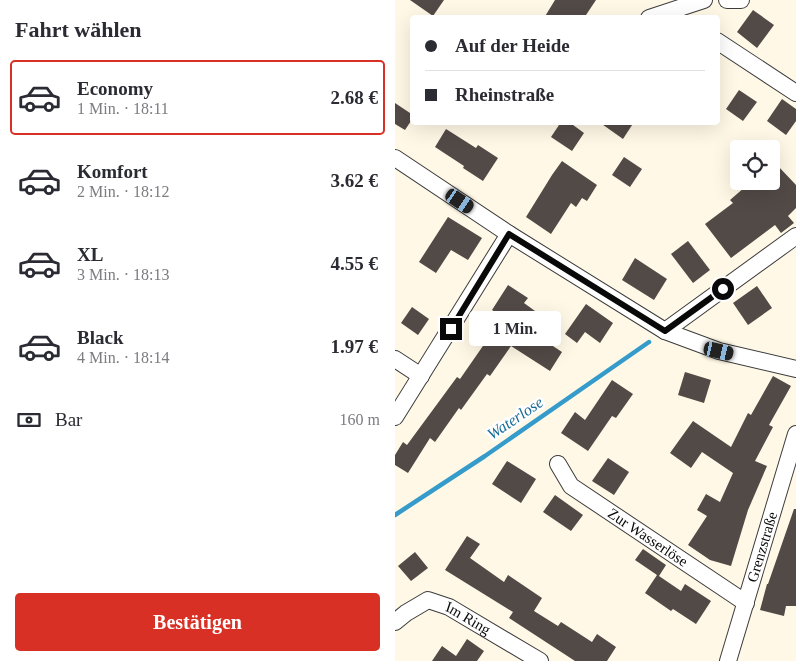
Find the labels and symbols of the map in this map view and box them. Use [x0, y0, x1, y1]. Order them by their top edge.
car [443, 186, 476, 216]
route start [712, 278, 734, 300]
callout: 1 Min. [469, 312, 561, 346]
route end [440, 318, 462, 340]
car [702, 340, 735, 362]
water label: Waterlose [484, 393, 546, 443]
street label: Zur Wasserlöse [605, 505, 691, 570]
street label: Grenzstraße [744, 510, 780, 584]
street label: Im Ring [444, 599, 494, 638]

